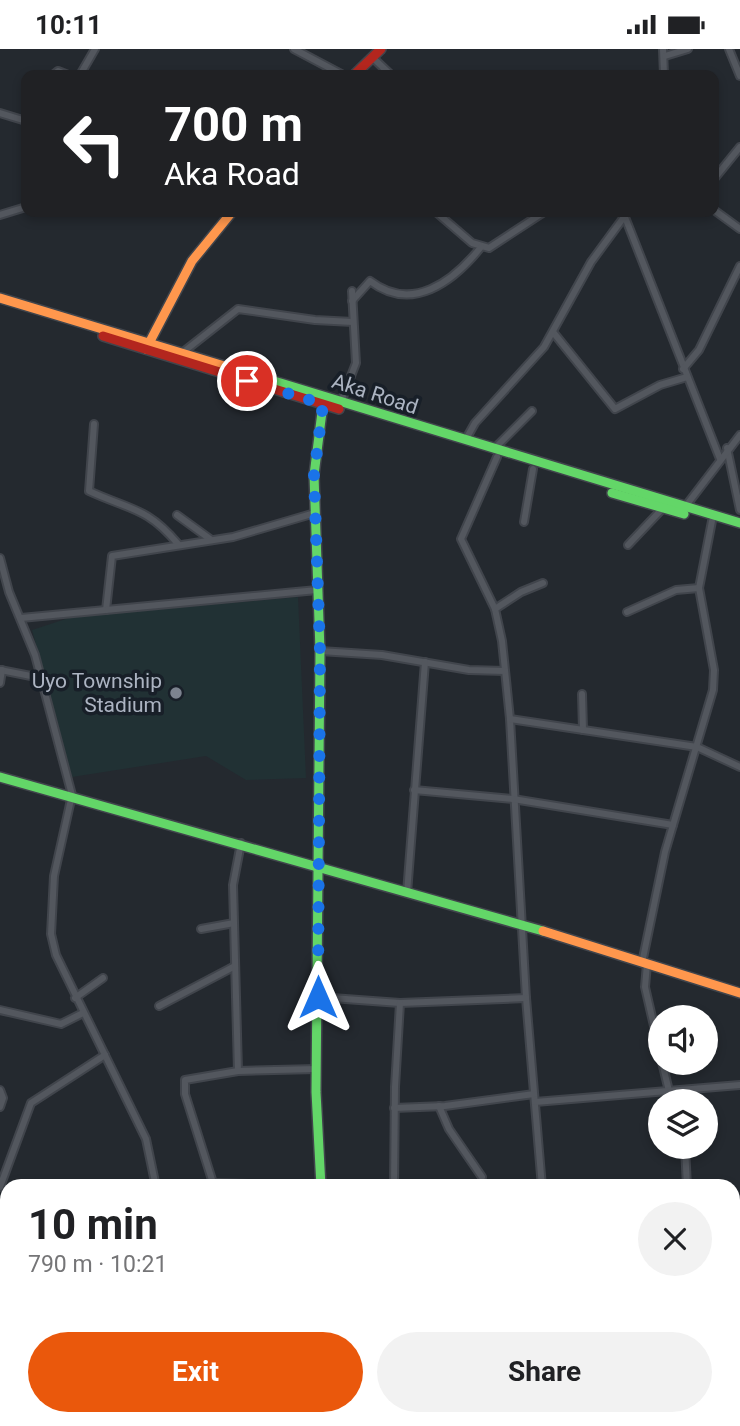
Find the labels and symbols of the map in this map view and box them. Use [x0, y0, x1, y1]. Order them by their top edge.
pin [217, 351, 277, 411]
street label: Aka Road [329, 369, 421, 419]
place label: Uyo Township Stadium [32, 669, 162, 717]
marker: Uyo Township Stadium [168, 685, 184, 701]
position arrow [281, 960, 355, 1034]

